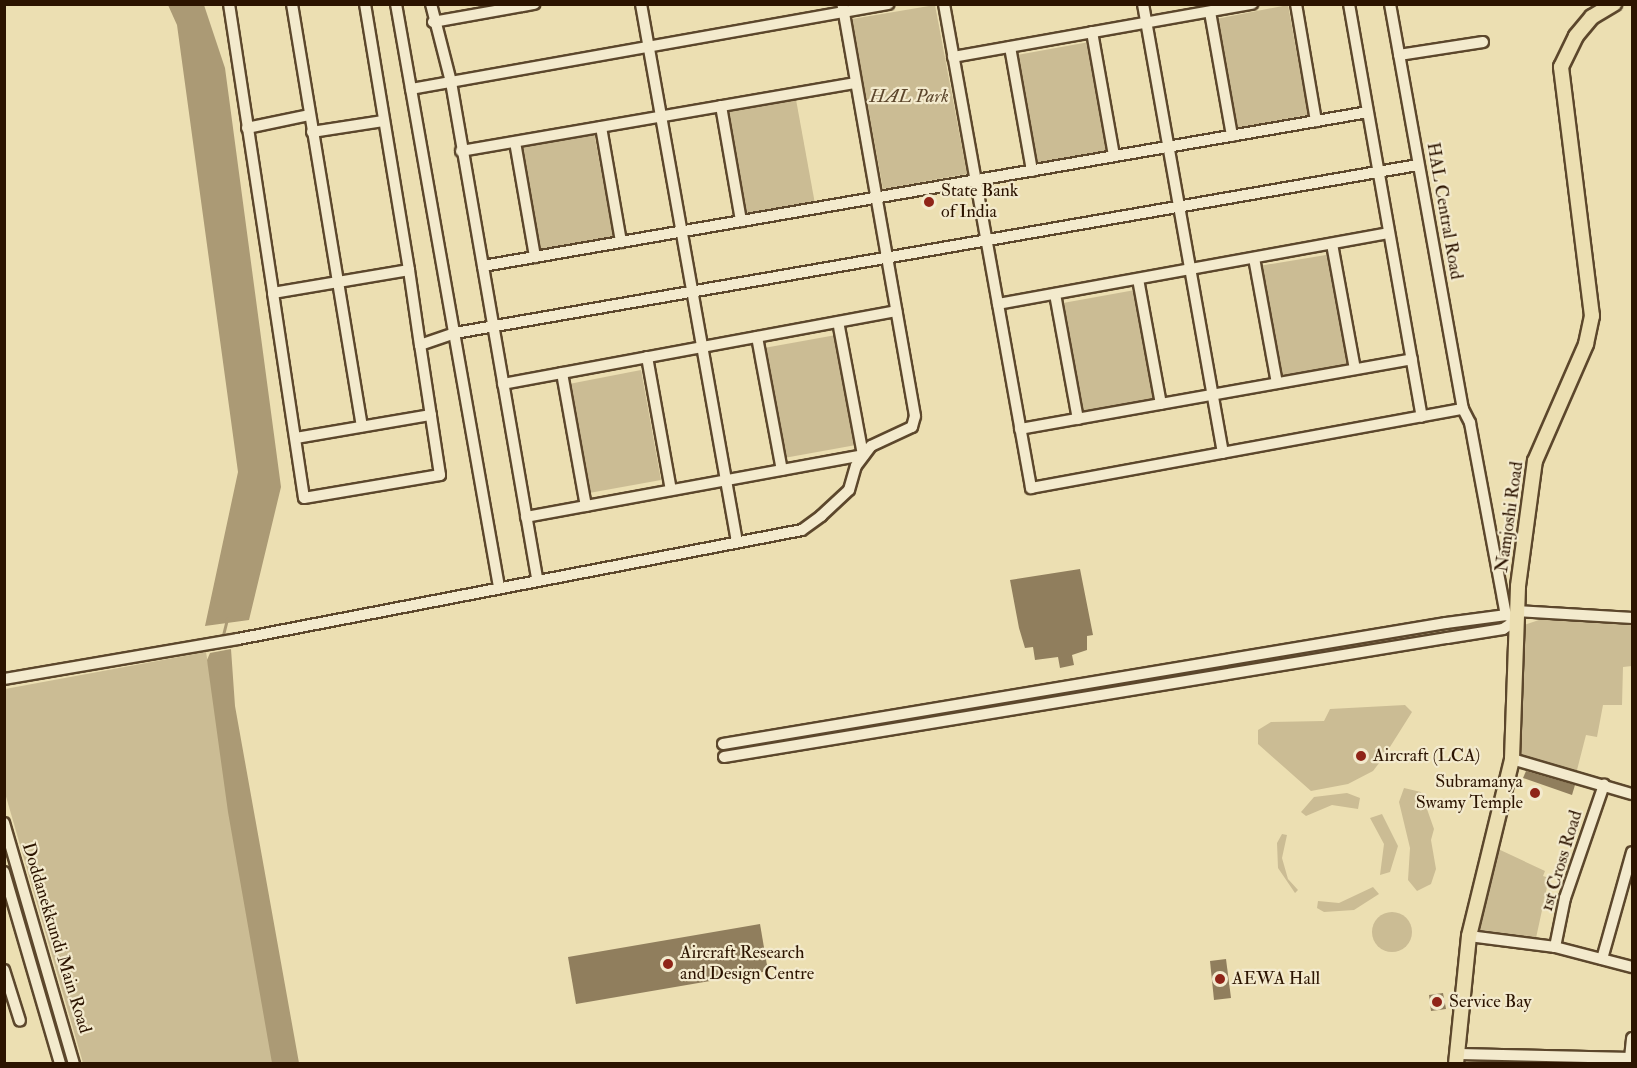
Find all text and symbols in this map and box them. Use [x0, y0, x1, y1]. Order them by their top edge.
park label: HAL Park [869, 86, 949, 108]
street label: HAL Central Road [1421, 141, 1467, 281]
place label: State Bank of India [941, 181, 1018, 224]
marker: State Bank of India [922, 195, 936, 209]
street label: Namjoshi Road [1492, 460, 1528, 574]
place label: Aircraft (LCA) [1373, 745, 1480, 767]
marker: Aircraft (LCA) [1354, 749, 1368, 763]
place label: Subramanya Swamy Temple [1416, 772, 1523, 814]
marker: Subramanya Swamy Temple [1528, 786, 1542, 800]
street label: 1st Cross Road [1536, 808, 1588, 914]
street label: Doddanekkundi Main Road [17, 840, 95, 1036]
place label: Aircraft Research and Design Centre [680, 943, 814, 986]
marker: Aircraft Research and Design Centre [661, 957, 675, 971]
place label: AEWA Hall [1232, 968, 1320, 990]
marker: AEWA Hall [1213, 972, 1227, 986]
place label: Service Bay [1449, 991, 1531, 1013]
marker: Service Bay [1430, 995, 1444, 1009]

